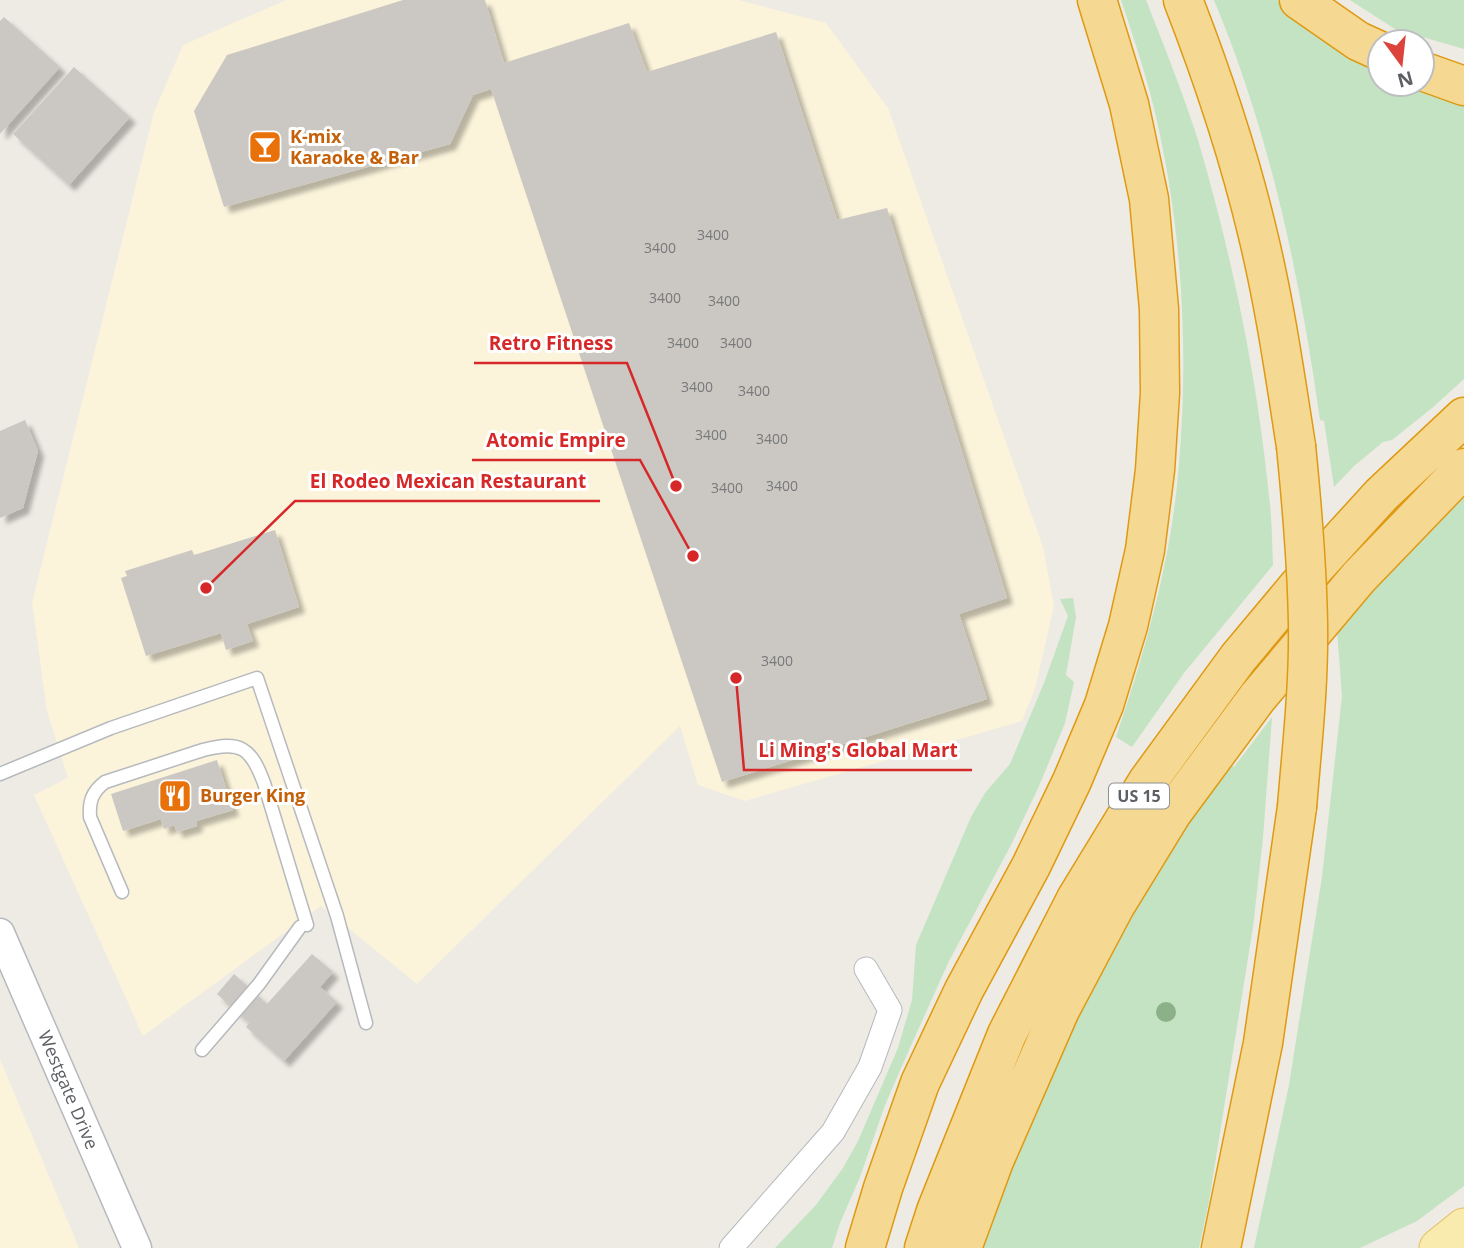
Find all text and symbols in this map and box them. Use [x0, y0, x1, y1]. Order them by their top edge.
north arrow [1366, 28, 1436, 98]
text: N [1395, 65, 1416, 94]
place label: K-mix Karaoke & Bar [290, 124, 419, 169]
bar icon: K-mix Karaoke & Bar [246, 128, 284, 166]
house number: 3400 [697, 225, 729, 244]
house number: 3400 [644, 238, 676, 257]
house number: 3400 [649, 288, 681, 307]
house number: 3400 [708, 291, 740, 310]
callout: Retro Fitness [474, 323, 627, 363]
text: Retro Fitness [489, 330, 613, 356]
house number: 3400 [667, 333, 699, 352]
house number: 3400 [720, 333, 752, 352]
house number: 3400 [681, 377, 713, 396]
house number: 3400 [738, 381, 770, 400]
callout: Atomic Empire [472, 420, 640, 460]
house number: 3400 [695, 425, 727, 444]
text: Atomic Empire [486, 427, 626, 453]
house number: 3400 [756, 429, 788, 448]
callout: El Rodeo Mexican Restaurant [295, 461, 600, 501]
text: El Rodeo Mexican Restaurant [310, 468, 586, 494]
house number: 3400 [766, 476, 798, 495]
house number: 3400 [711, 478, 743, 497]
house number: 3400 [761, 651, 793, 670]
callout: Li Ming's Global Mart [744, 730, 972, 770]
text: Li Ming's Global Mart [758, 737, 958, 763]
restaurant icon: Burger King [156, 777, 194, 815]
place label: Burger King [200, 783, 305, 807]
road number: US 15 [1109, 783, 1169, 808]
street label: Westgate Drive [33, 1027, 105, 1153]

